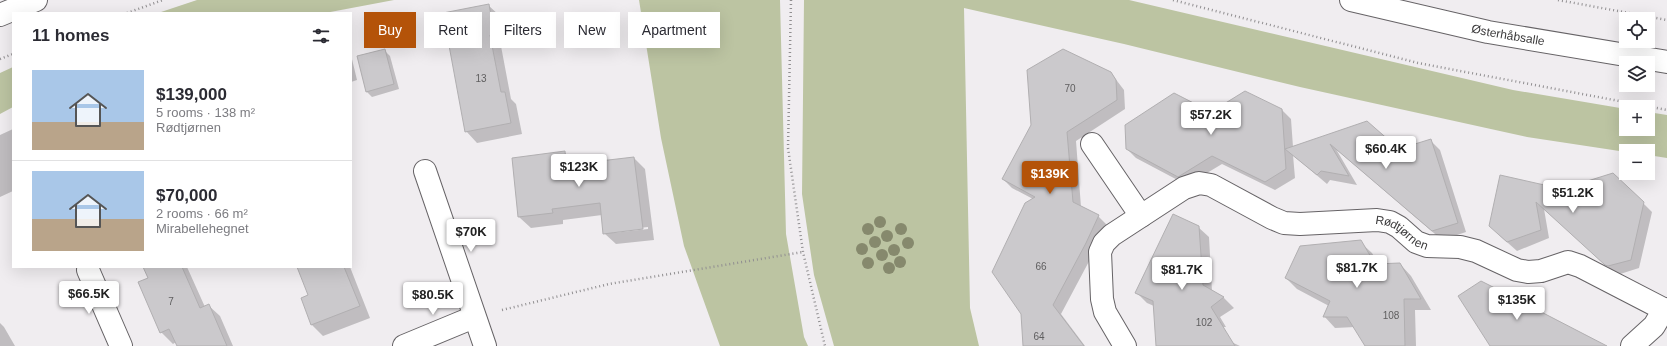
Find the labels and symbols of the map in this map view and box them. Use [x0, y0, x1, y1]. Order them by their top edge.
street label: Østerhåbsalle [1470, 21, 1546, 48]
house number: 13 [475, 73, 487, 84]
house number: 70 [1064, 83, 1076, 94]
pin: $57.2K [1178, 102, 1244, 136]
pin: $60.4K [1353, 136, 1419, 170]
pin: $123K [551, 154, 607, 188]
pin: $139K [1022, 161, 1078, 195]
pin: $51.2K [1540, 180, 1606, 214]
street label: Rødtjørnen [1374, 213, 1430, 253]
pin: $70K [447, 219, 495, 253]
pin: $81.7K [1324, 255, 1390, 289]
pin: $81.7K [1149, 257, 1215, 291]
house number: 66 [1035, 261, 1047, 272]
pin: $66.5K [56, 281, 122, 315]
pin: $80.5K [400, 282, 466, 316]
pin: $135K [1489, 287, 1545, 321]
house number: 7 [168, 296, 174, 307]
house number: 108 [1383, 310, 1400, 321]
house number: 102 [1196, 317, 1213, 328]
house number: 64 [1033, 331, 1045, 342]

